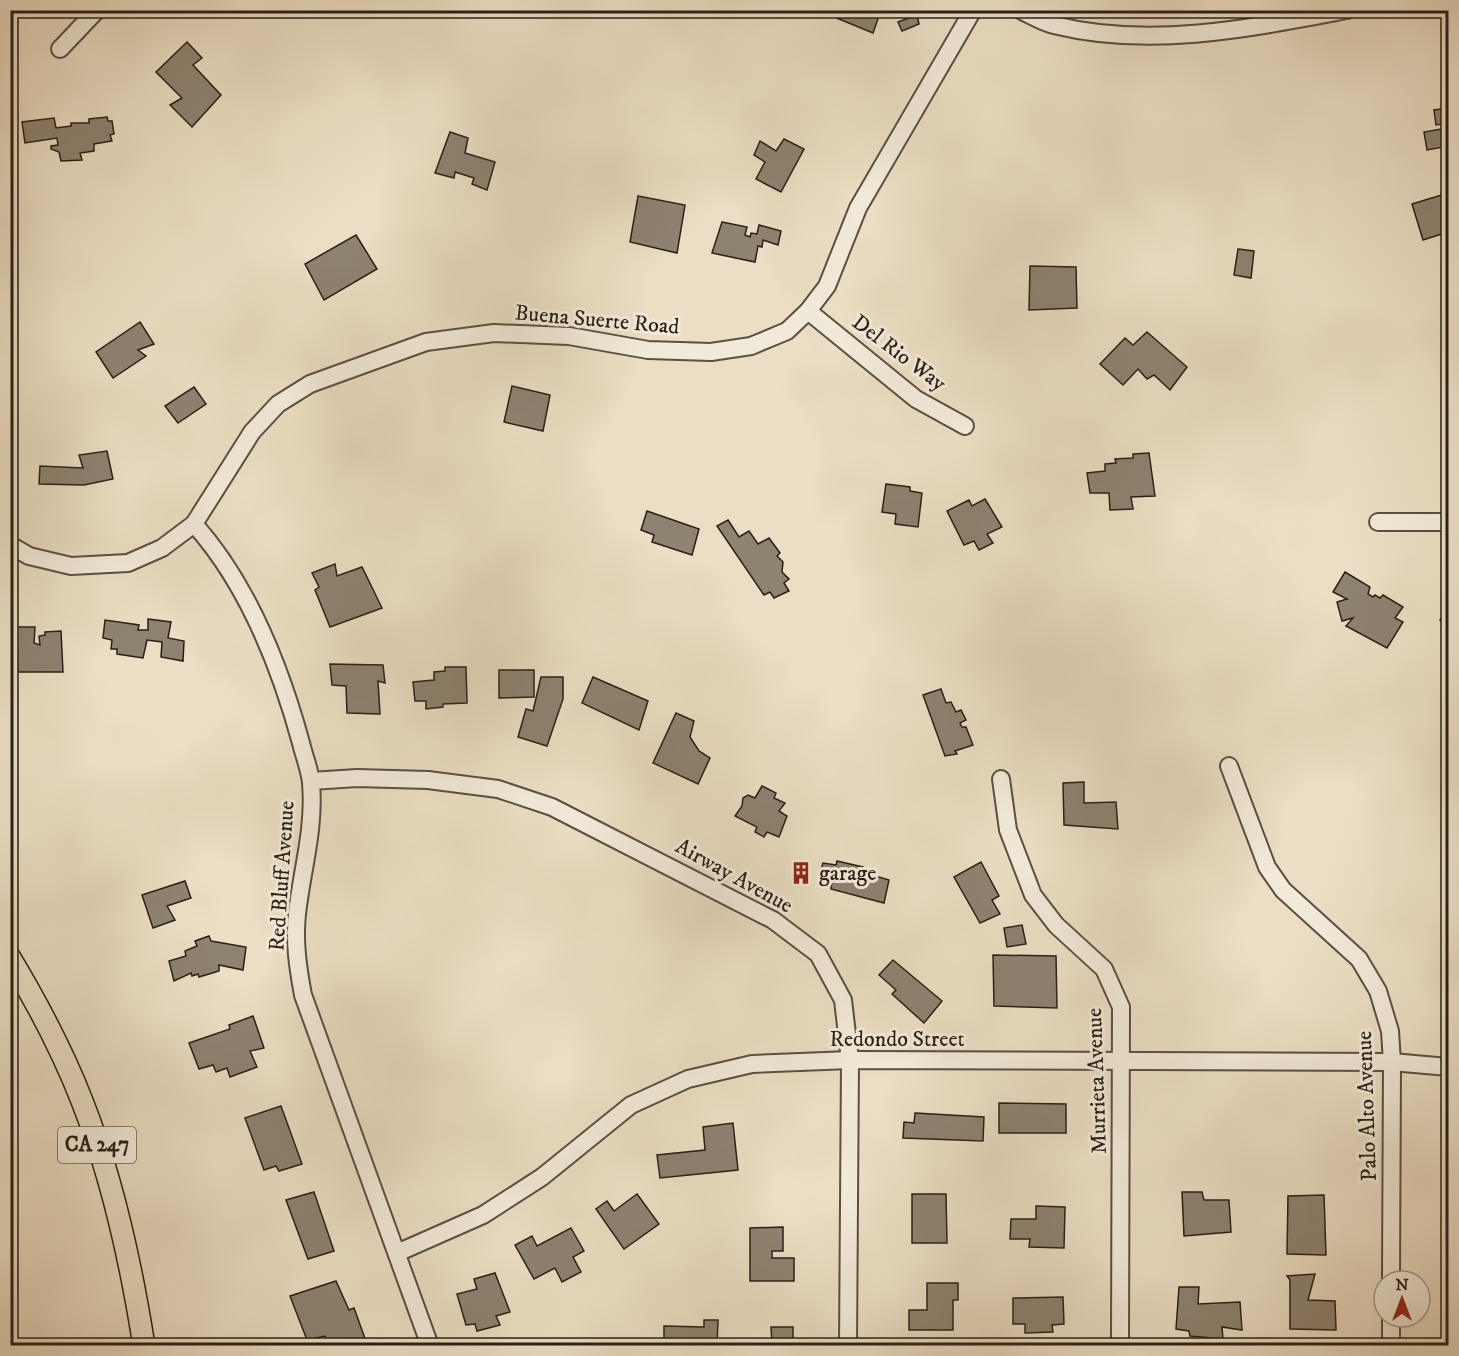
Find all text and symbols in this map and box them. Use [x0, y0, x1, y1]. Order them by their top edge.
street label: Buena Suerte Road [514, 299, 680, 341]
street label: Del Rio Way [847, 309, 952, 398]
street label: Red Bluff Avenue [263, 800, 301, 952]
street label: Airway Avenue [671, 833, 797, 919]
building icon: garage [788, 860, 814, 886]
place label: garage [819, 860, 876, 887]
street label: Murrieta Avenue [1081, 1008, 1113, 1154]
street label: Redondo Street [829, 1026, 965, 1053]
street label: Palo Alto Avenue [1351, 1030, 1383, 1182]
road number: CA 247 [58, 1127, 136, 1163]
north arrow [1372, 1269, 1432, 1329]
text: N [1395, 1275, 1409, 1295]

